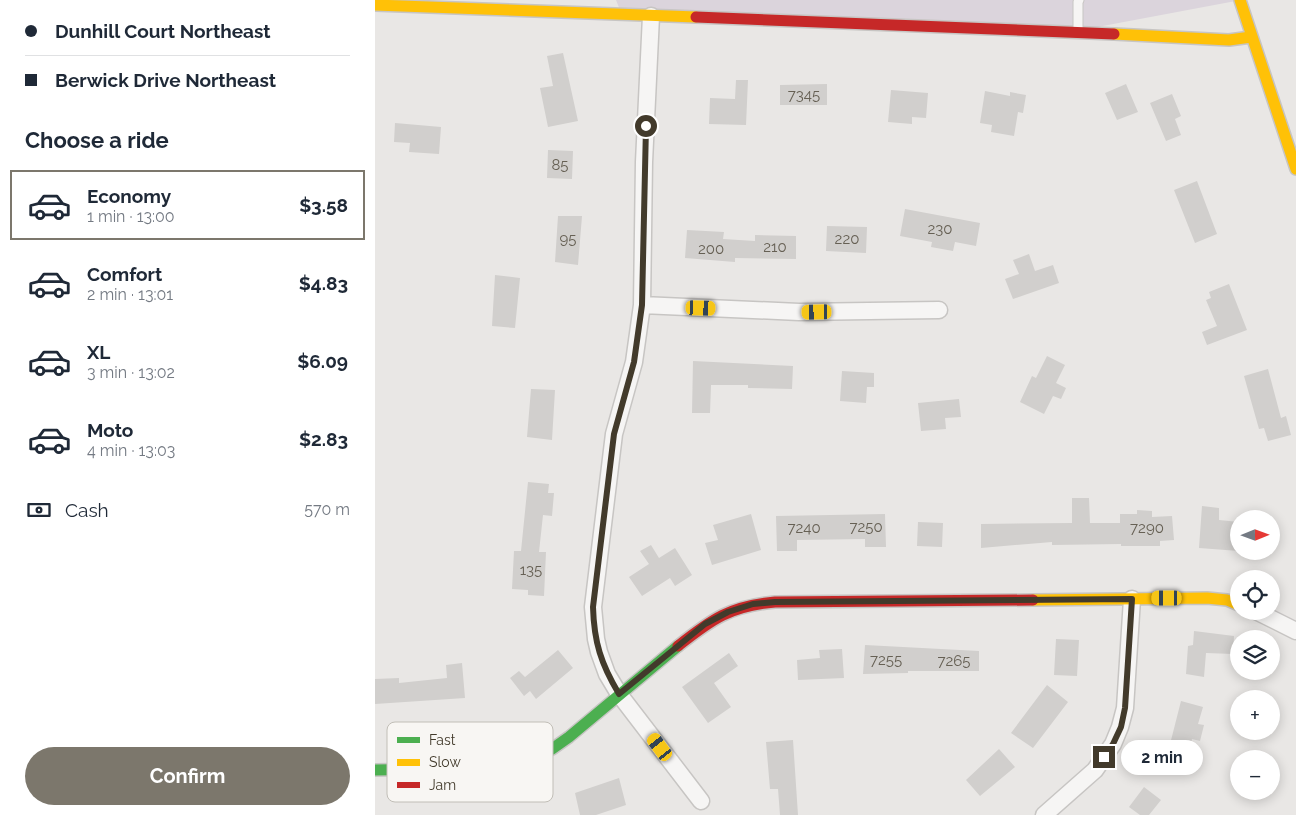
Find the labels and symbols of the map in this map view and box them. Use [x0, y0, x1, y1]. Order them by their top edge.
house number: 7345 [788, 86, 820, 104]
route start [635, 115, 657, 137]
house number: 85 [551, 156, 569, 174]
house number: 230 [927, 220, 953, 238]
house number: 95 [560, 230, 576, 248]
house number: 220 [835, 230, 859, 248]
house number: 210 [763, 238, 787, 256]
house number: 200 [698, 240, 724, 258]
car [685, 300, 716, 316]
car [801, 304, 832, 320]
north arrow [1230, 510, 1280, 560]
house number: 7250 [849, 518, 883, 536]
house number: 7240 [787, 519, 821, 537]
house number: 7290 [1130, 519, 1164, 537]
house number: 135 [520, 561, 542, 579]
car [1152, 591, 1182, 606]
house number: 7255 [870, 651, 902, 669]
house number: 7265 [937, 652, 971, 670]
legend [387, 722, 553, 802]
car [644, 731, 675, 763]
text: Fast [429, 732, 456, 748]
callout: 2 min [1121, 740, 1204, 774]
route end [1093, 746, 1115, 768]
text: Slow [429, 754, 461, 770]
text: Jam [429, 777, 456, 793]

